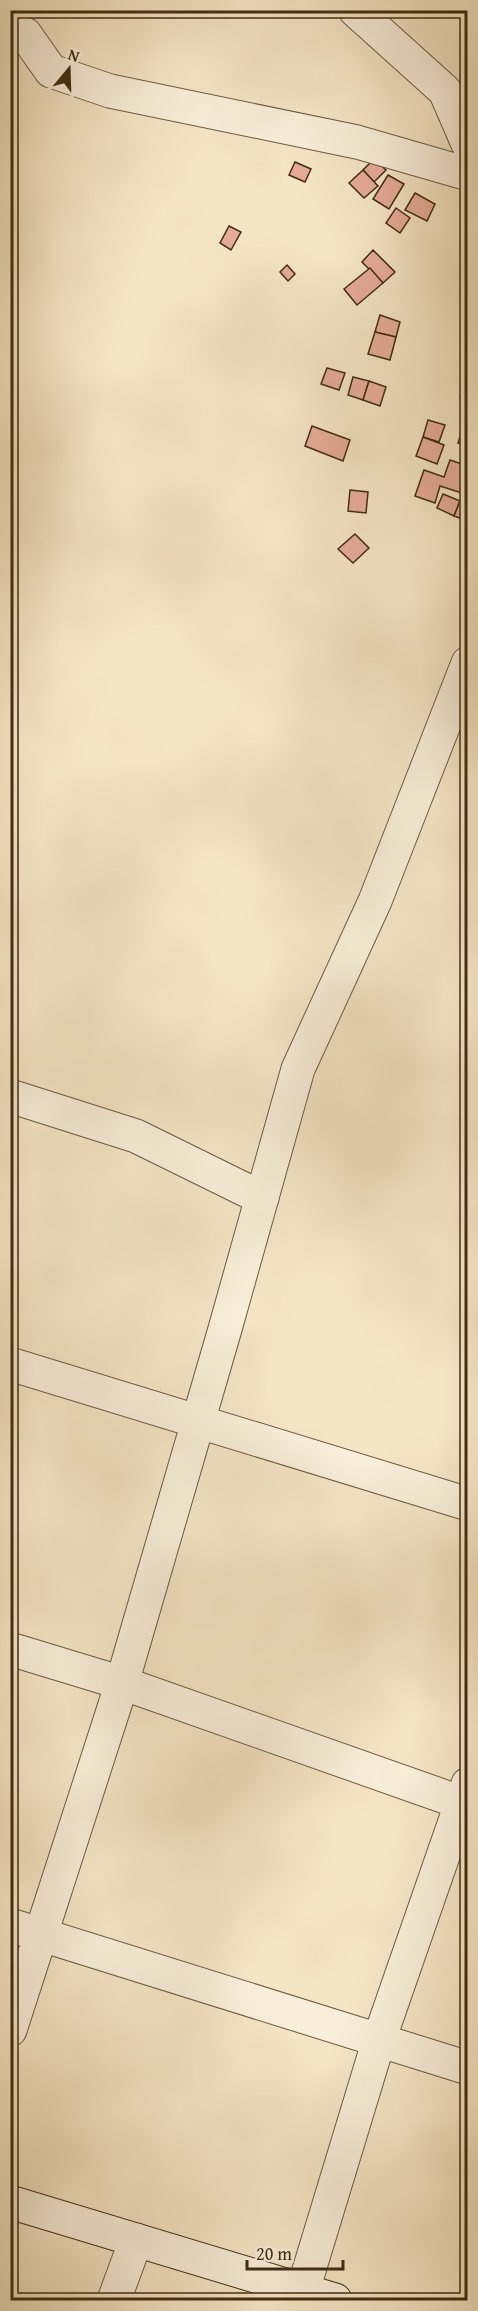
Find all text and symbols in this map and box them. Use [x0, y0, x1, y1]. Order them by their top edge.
north arrow [39, 39, 99, 99]
text: N [65, 42, 83, 68]
scale bar [247, 2233, 343, 2271]
text: 20 m [256, 2240, 292, 2267]

